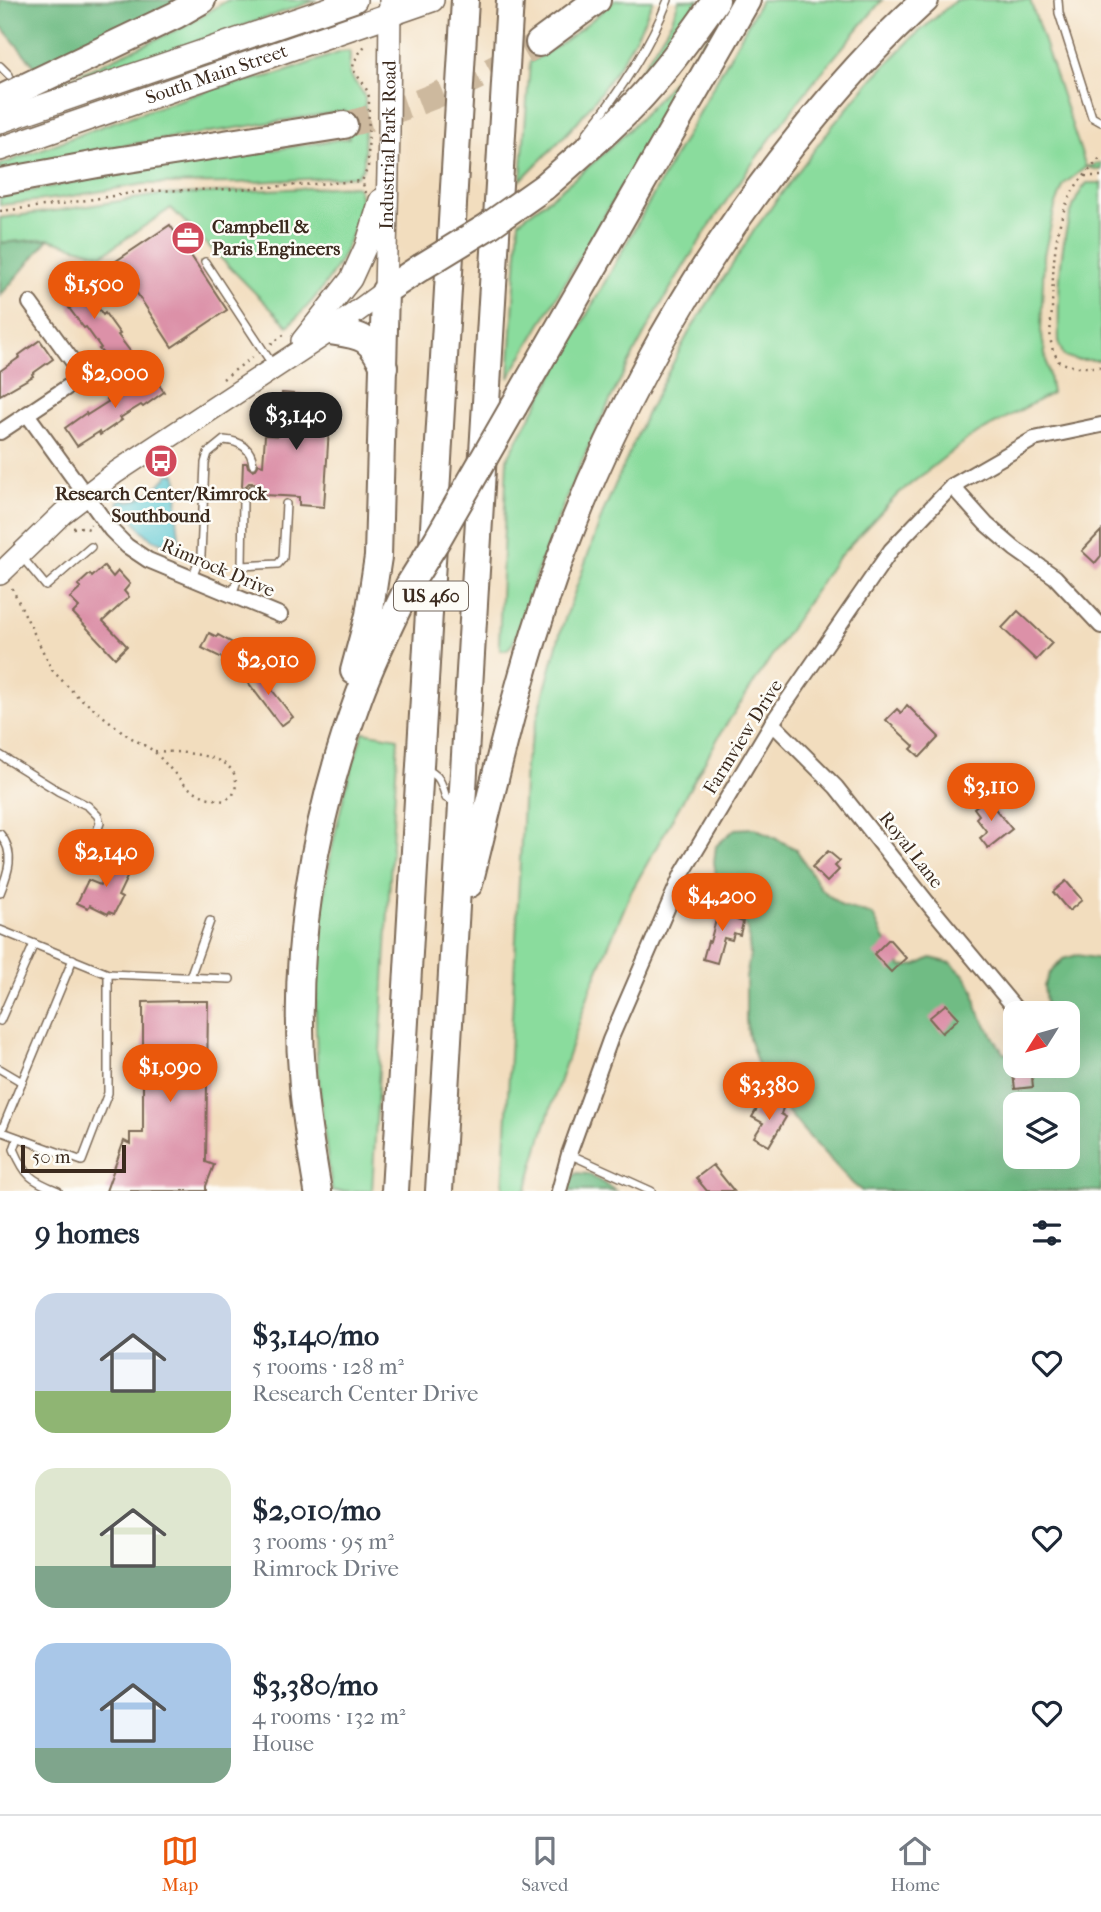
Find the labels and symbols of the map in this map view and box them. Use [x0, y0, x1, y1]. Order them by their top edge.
street label: South Main Street [143, 40, 291, 109]
street label: Industrial Park Road [376, 60, 401, 230]
place label: Campbell & Paris Engineers [212, 216, 340, 260]
office icon: Campbell & Paris Engineers [169, 219, 207, 257]
pin: $1,500 [37, 262, 151, 321]
pin: $2,000 [58, 350, 172, 410]
pin: $3,140 [239, 392, 353, 452]
bus stop icon: Research Center/Rimrock Southbound [142, 442, 180, 480]
place label: Research Center/Rimrock Southbound [55, 483, 268, 527]
street label: Rimrock Drive [158, 534, 278, 602]
road number: US 460 [394, 582, 468, 610]
pin: $2,010 [211, 638, 325, 697]
street label: Farmview Drive [699, 675, 787, 799]
pin: $3,110 [934, 764, 1048, 823]
street label: Royal Lane [874, 807, 948, 893]
pin: $2,140 [49, 830, 163, 889]
pin: $4,200 [665, 874, 779, 933]
north arrow [1003, 1001, 1080, 1078]
pin: $1,090 [113, 1044, 227, 1104]
pin: $3,380 [712, 1062, 826, 1122]
scale bar [21, 1142, 126, 1174]

